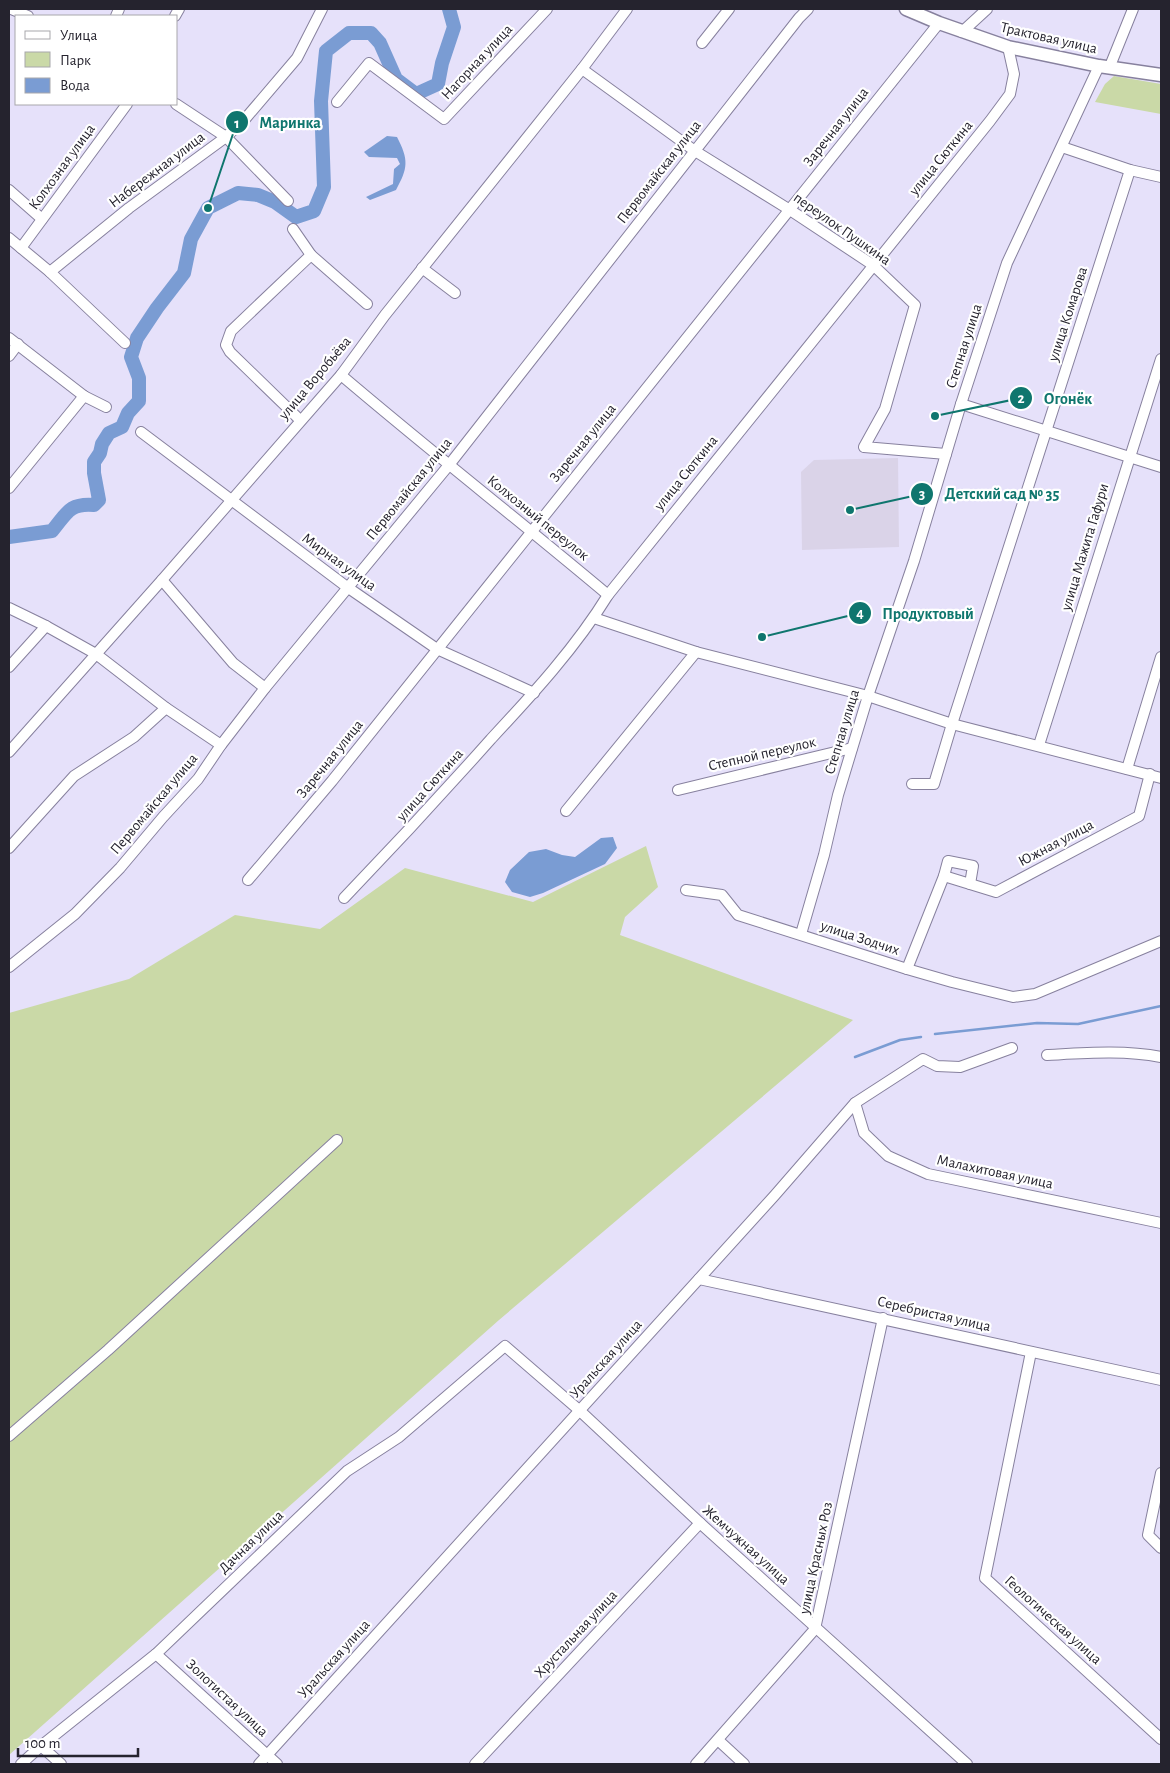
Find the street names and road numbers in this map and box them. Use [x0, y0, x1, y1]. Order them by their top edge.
street label: Трактовая улица [999, 20, 1099, 56]
street label: Нагорная улица [439, 21, 516, 102]
street label: Заречная улица [801, 85, 871, 169]
street label: Первомайская улица [614, 117, 704, 226]
street label: улица Сюткина [906, 118, 976, 199]
street label: Колхозная улица [26, 121, 98, 213]
street label: Набережная улица [106, 129, 208, 211]
street label: переулок Пушкина [791, 190, 893, 268]
street label: улица Комарова [1045, 265, 1090, 364]
street label: Степная улица [943, 302, 985, 390]
street label: улица Воробьёва [275, 334, 354, 423]
street label: Заречная улица [547, 401, 619, 485]
street label: улица Сюткина [651, 433, 721, 514]
street label: Первомайская улица [363, 435, 455, 543]
street label: Колхозный переулок [484, 473, 592, 563]
street label: улица Мажита Гафури [1058, 482, 1111, 613]
street label: Мирная улица [299, 530, 379, 594]
street label: Степная улица [822, 688, 862, 776]
street label: Заречная улица [294, 717, 366, 801]
street label: Степной переулок [707, 734, 817, 774]
street label: улица Сюткина [393, 746, 466, 825]
street label: Первомайская улица [108, 751, 200, 857]
street label: Южная улица [1016, 817, 1096, 869]
street label: улица Зодчих [818, 918, 902, 958]
street label: Малахитовая улица [935, 1152, 1055, 1192]
street label: Серебристая улица [876, 1294, 992, 1334]
street label: Уральская улица [567, 1317, 645, 1401]
street label: улица Красных Роз [797, 1501, 835, 1616]
street label: Жемчужная улица [700, 1502, 792, 1588]
street label: Дачная улица [216, 1508, 286, 1576]
street label: Геологическая улица [1002, 1573, 1104, 1667]
street label: Хрустальная улица [532, 1587, 620, 1681]
street label: Уральская улица [295, 1617, 373, 1701]
street label: Золотистая улица [183, 1657, 271, 1740]

